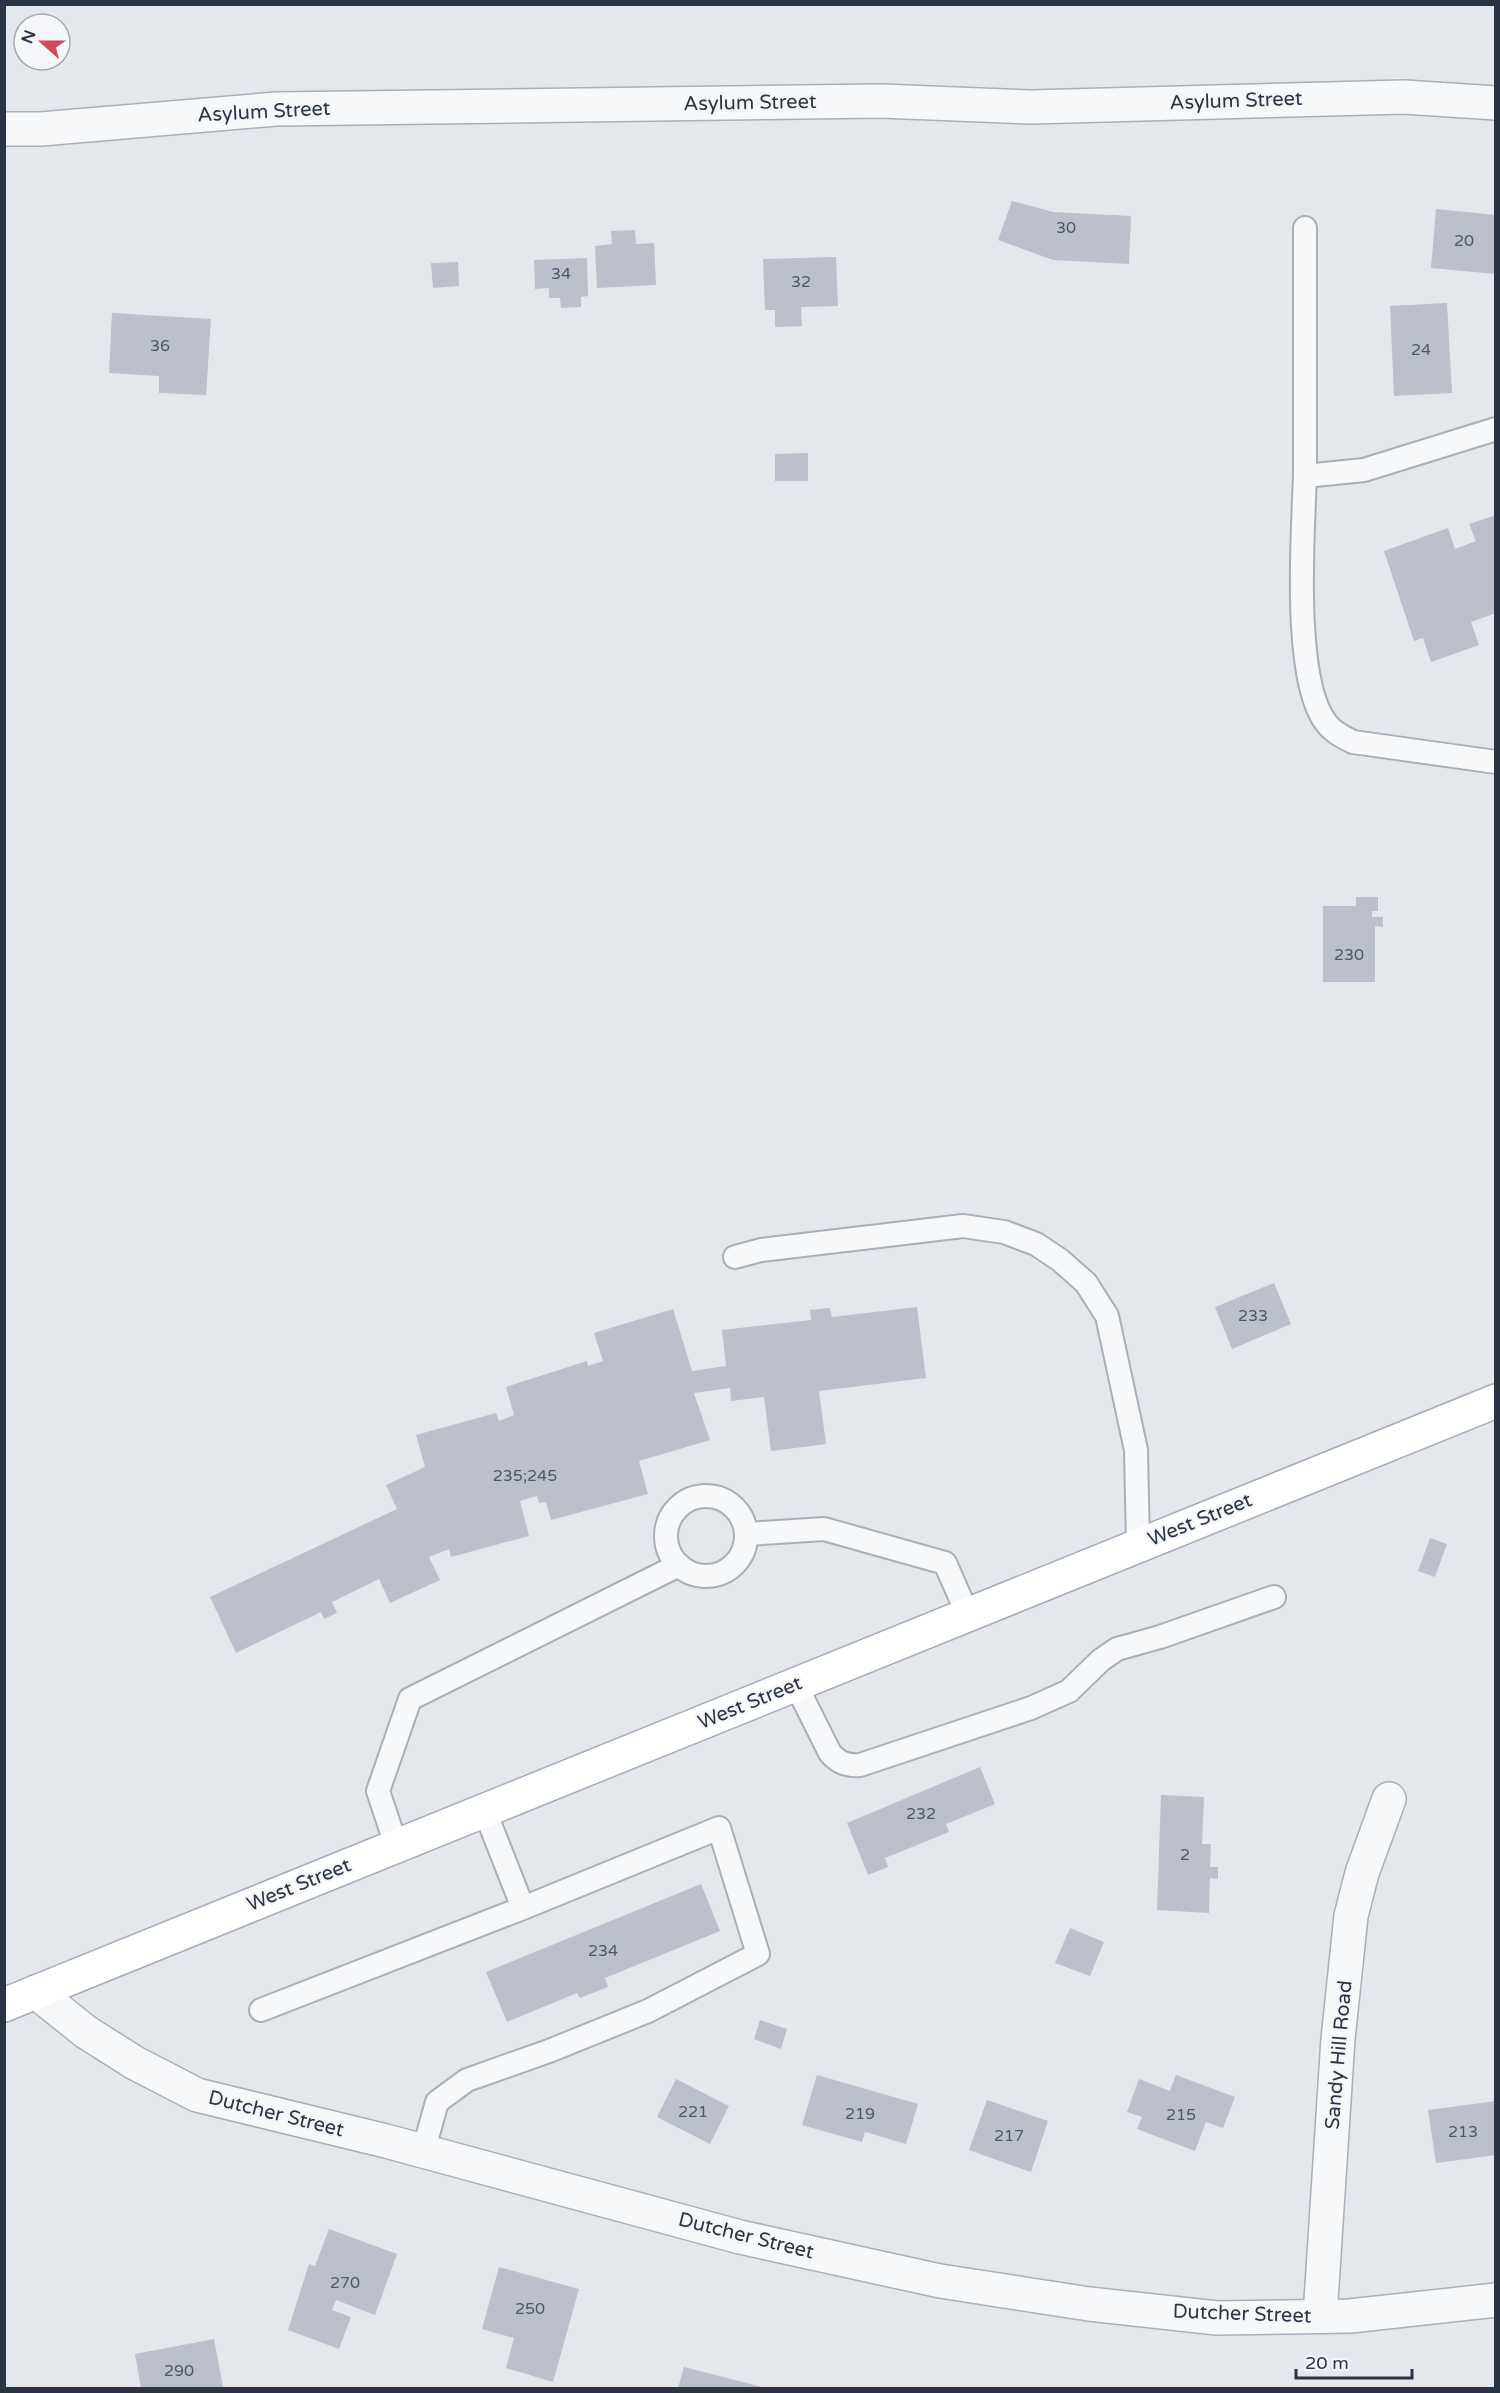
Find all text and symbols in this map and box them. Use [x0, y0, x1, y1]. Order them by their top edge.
north arrow [12, 12, 72, 72]
text: N [17, 27, 41, 47]
street label: Asylum Street [1169, 87, 1303, 115]
street label: Asylum Street [683, 90, 817, 116]
street label: Asylum Street [197, 97, 331, 127]
house number: 30 [1056, 218, 1076, 238]
house number: 20 [1454, 231, 1474, 251]
house number: 34 [551, 264, 571, 284]
house number: 32 [791, 272, 811, 292]
house number: 36 [150, 336, 170, 356]
house number: 24 [1411, 340, 1431, 360]
house number: 230 [1334, 945, 1364, 965]
house number: 233 [1238, 1306, 1268, 1326]
house number: 235;245 [493, 1466, 557, 1486]
street label: West Street [1144, 1488, 1256, 1552]
street label: West Street [694, 1671, 806, 1735]
house number: 232 [906, 1804, 936, 1824]
house number: 2 [1180, 1845, 1190, 1865]
street label: West Street [243, 1853, 355, 1917]
house number: 234 [588, 1941, 618, 1961]
street label: Sandy Hill Road [1321, 1979, 1357, 2131]
street label: Dutcher Street [206, 2086, 347, 2143]
house number: 221 [678, 2102, 708, 2122]
house number: 219 [845, 2104, 875, 2124]
house number: 215 [1166, 2105, 1196, 2125]
house number: 213 [1448, 2122, 1478, 2142]
house number: 217 [994, 2126, 1024, 2146]
street label: Dutcher Street [676, 2208, 817, 2265]
house number: 270 [330, 2273, 360, 2293]
house number: 250 [515, 2299, 545, 2319]
street label: Dutcher Street [1172, 2300, 1312, 2328]
scale bar [1296, 2342, 1412, 2380]
text: 20 m [1305, 2352, 1349, 2374]
house number: 290 [164, 2361, 194, 2381]

